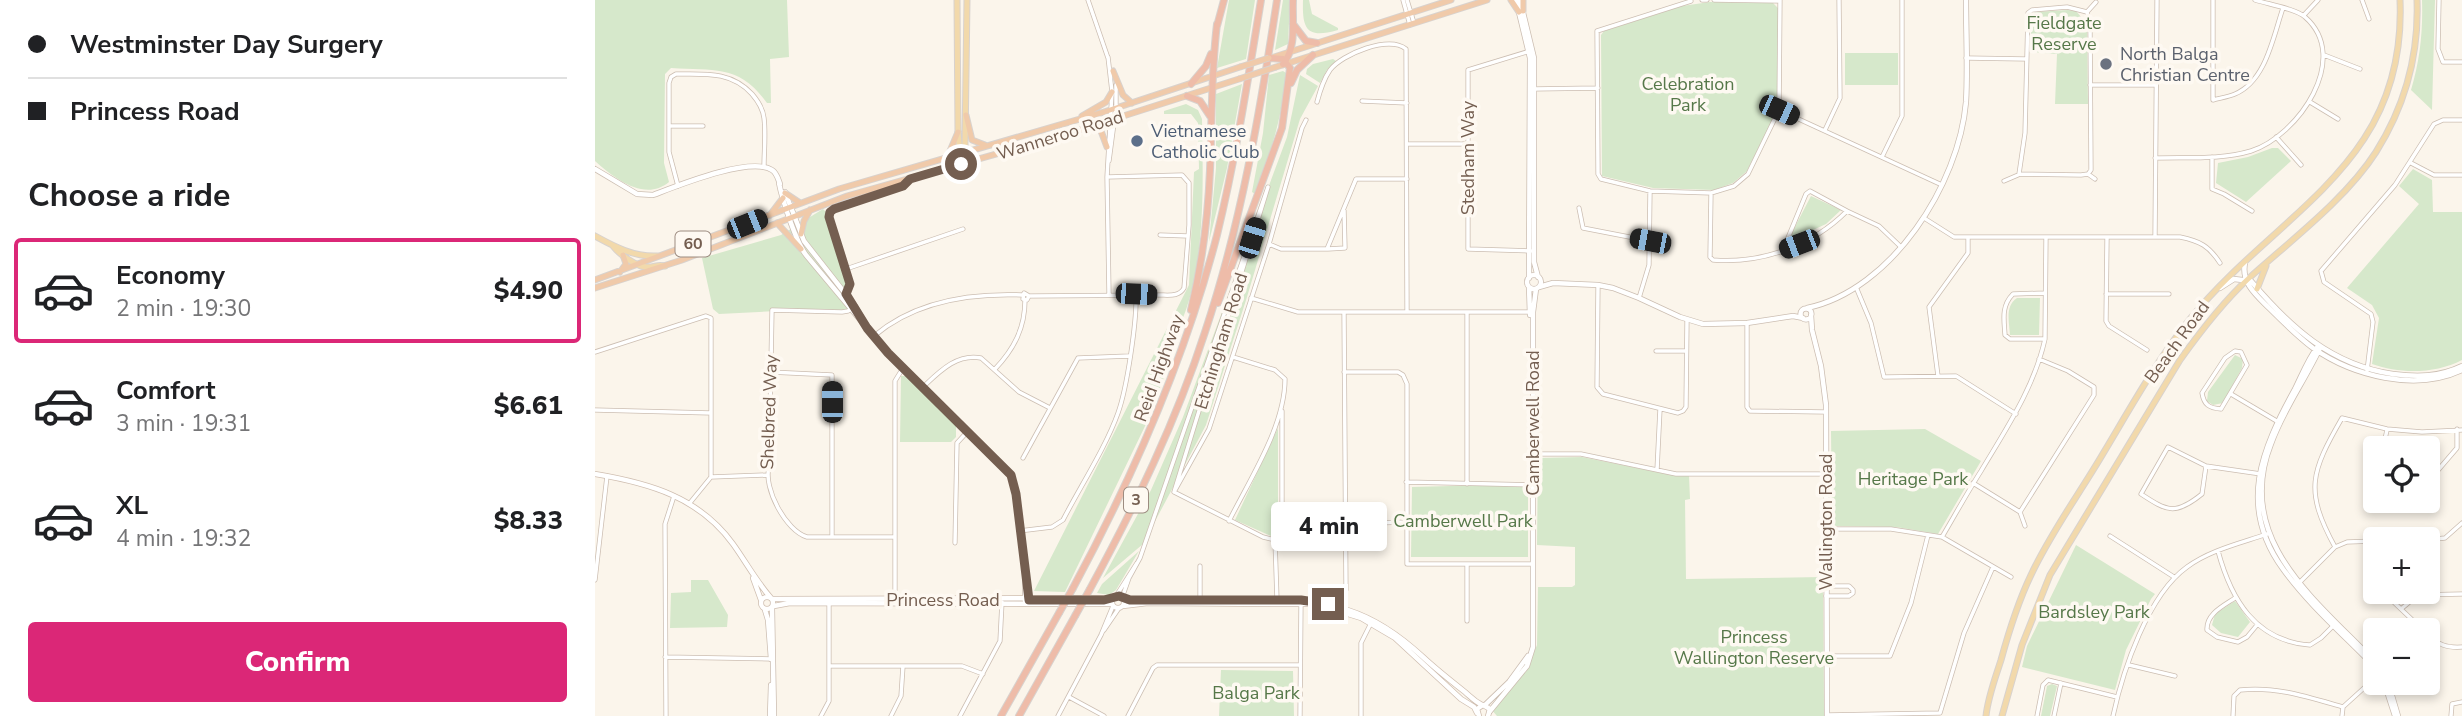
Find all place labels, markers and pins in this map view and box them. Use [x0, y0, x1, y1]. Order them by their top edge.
place label: North Balga Christian Centre [2120, 42, 2250, 87]
marker: North Balga Christian Centre [2098, 56, 2114, 72]
place label: Vietnamese Catholic Club [1150, 119, 1259, 164]
marker: Vietnamese Catholic Club [1129, 133, 1145, 149]

